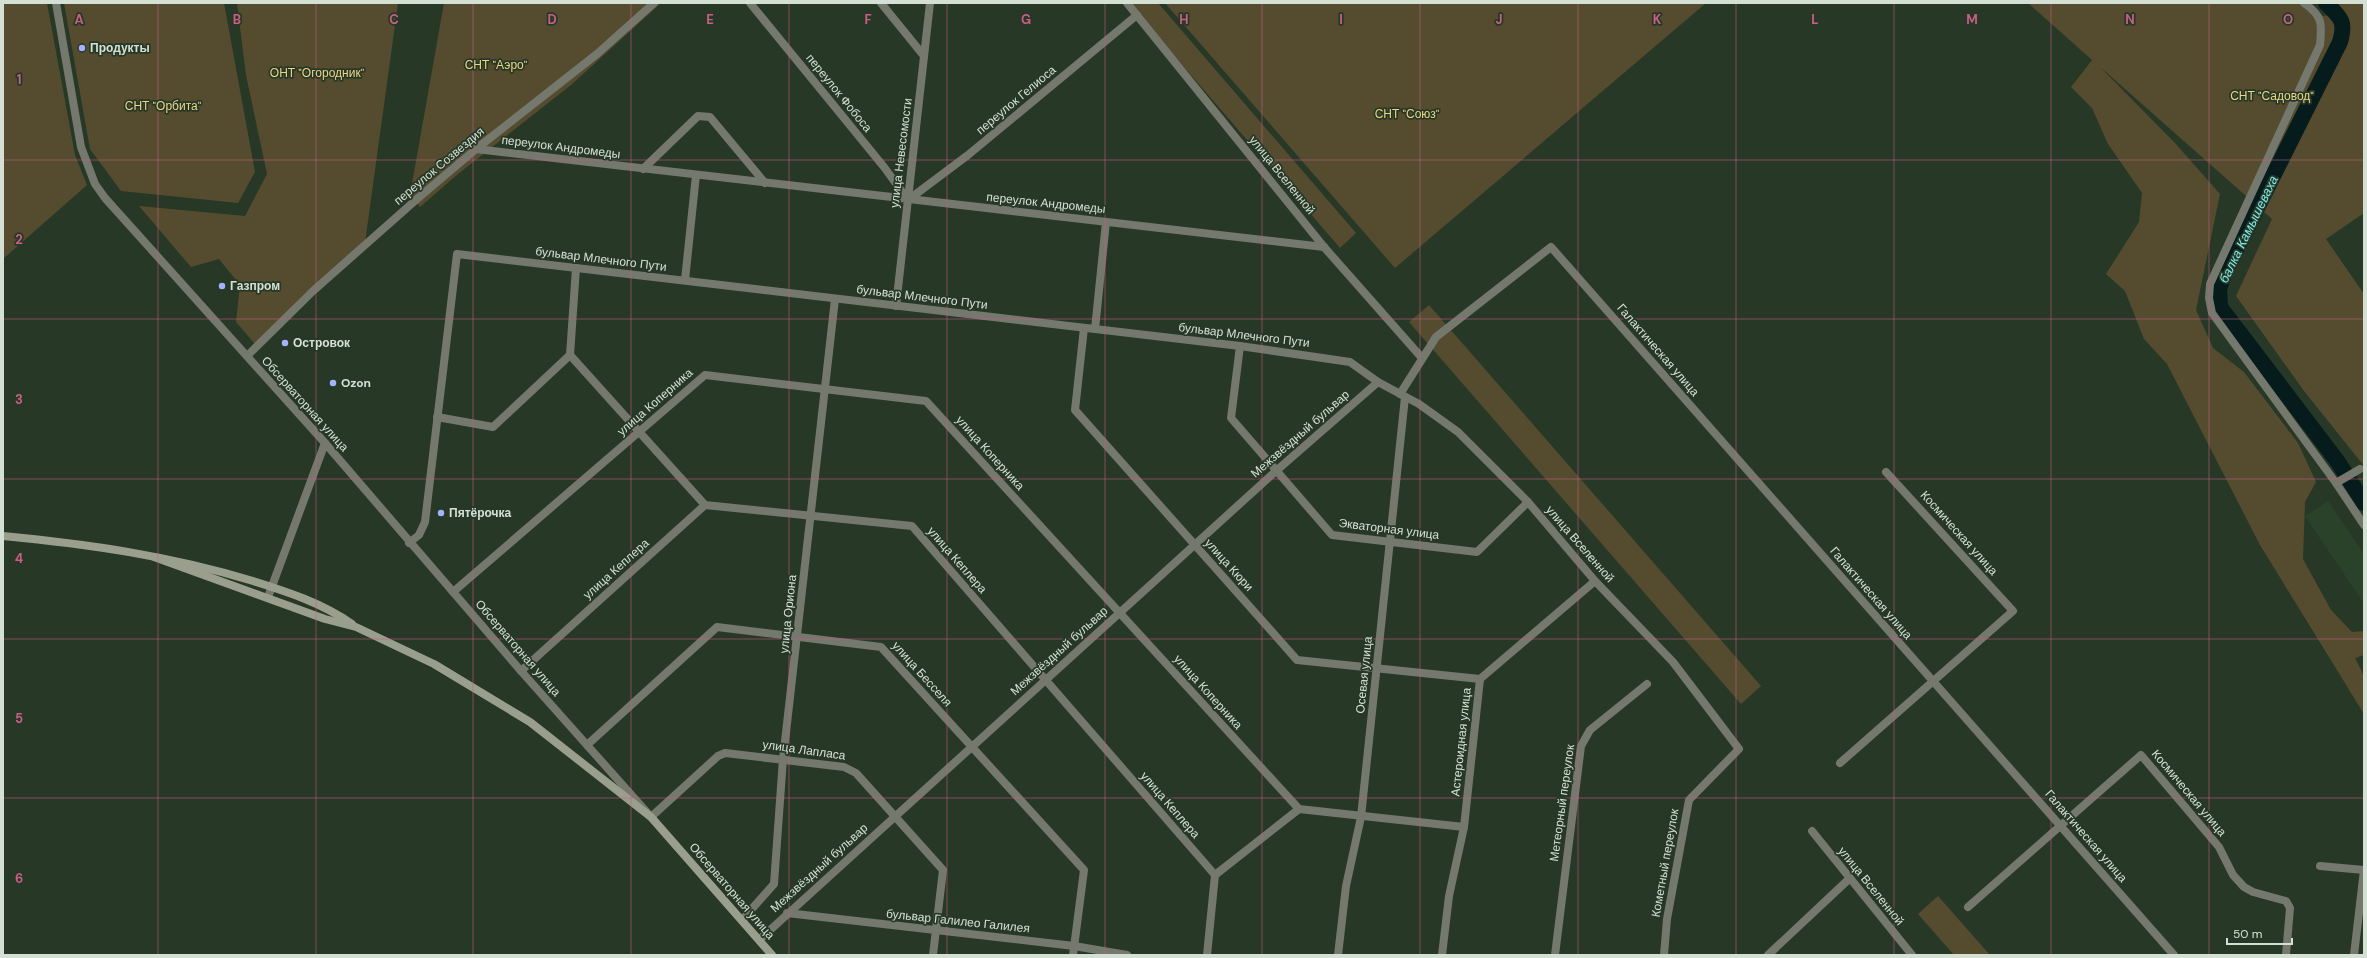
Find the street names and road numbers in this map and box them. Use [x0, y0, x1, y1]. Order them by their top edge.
street label: переулок Фобоса [802, 51, 876, 136]
street label: переулок Гелиоса [973, 62, 1059, 138]
street label: улица Невесомости [886, 97, 916, 209]
street label: переулок Созвездия [391, 123, 487, 209]
street label: переулок Андромеды [501, 132, 621, 162]
street label: улица Вселенной [1245, 132, 1319, 218]
street label: переулок Андромеды [986, 189, 1106, 217]
street label: бульвар Млечного Пути [535, 243, 667, 275]
street label: бульвар Млечного Пути [856, 281, 988, 313]
street label: Галактическая улица [1613, 300, 1703, 400]
street label: бульвар Млечного Пути [1178, 319, 1310, 351]
street label: Обсерваторная улица [258, 353, 352, 455]
street label: улица Коперника [614, 365, 696, 439]
street label: Межзвёздный бульвар [1247, 386, 1353, 481]
street label: улица Коперника [952, 412, 1028, 494]
street label: Космическая улица [1917, 487, 2001, 579]
street label: улица Вселенной [1542, 502, 1618, 586]
street label: Экваторная улица [1338, 515, 1441, 543]
street label: улица Кеплера [924, 523, 991, 597]
street label: улица Кеплера [580, 535, 653, 603]
street label: улица Кюри [1201, 535, 1257, 595]
street label: Галактическая улица [1826, 543, 1916, 643]
street label: улица Ориона [776, 574, 800, 654]
street label: Обсерваторная улица [472, 596, 565, 700]
street label: Межзвёздный бульвар [1007, 603, 1111, 699]
street label: Осевая улица [1352, 635, 1376, 714]
street label: улица Бесселя [888, 638, 956, 710]
street label: улица Коперника [1170, 651, 1246, 733]
street label: Астероидная улица [1447, 687, 1475, 797]
street label: улица Лапласа [762, 736, 847, 764]
street label: Метеорный переулок [1546, 743, 1578, 863]
street label: Космическая улица [2148, 746, 2230, 840]
street label: улица Кеплера [1137, 768, 1204, 842]
street label: Галактическая улица [2041, 786, 2131, 886]
street label: Кометный переулок [1648, 807, 1683, 919]
street label: Межзвёздный бульвар [767, 820, 871, 916]
street label: Обсерваторная улица [686, 839, 779, 943]
street label: улица Вселенной [1834, 843, 1908, 929]
street label: бульвар Галилео Галилея [885, 905, 1031, 937]

